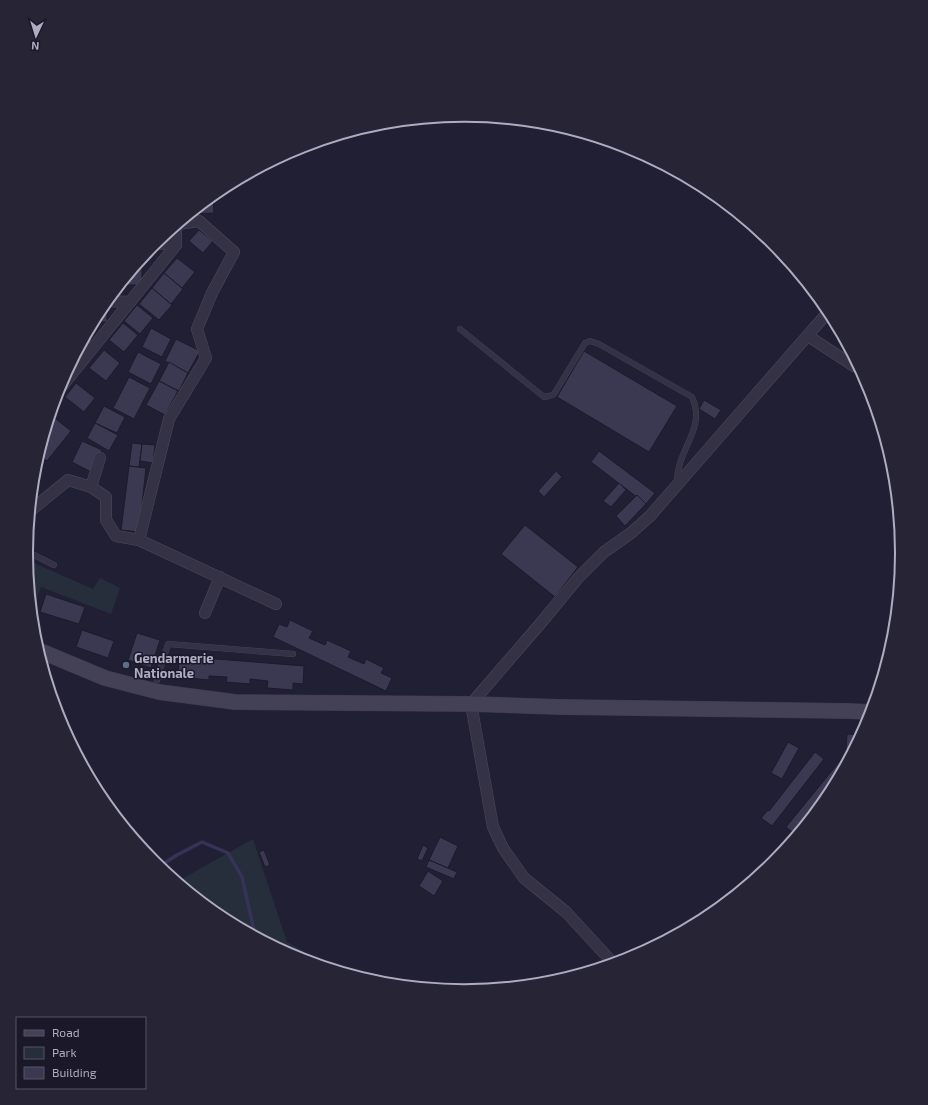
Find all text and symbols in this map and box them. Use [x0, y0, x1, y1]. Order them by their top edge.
north arrow [16, 16, 56, 56]
text: N [31, 40, 40, 53]
place label: Gendarmerie Nationale [134, 650, 214, 681]
marker: Gendarmerie Nationale [121, 660, 131, 670]
legend [16, 1017, 146, 1089]
text: Road [52, 1025, 80, 1039]
text: Park [52, 1045, 77, 1059]
text: Building [52, 1065, 97, 1079]

